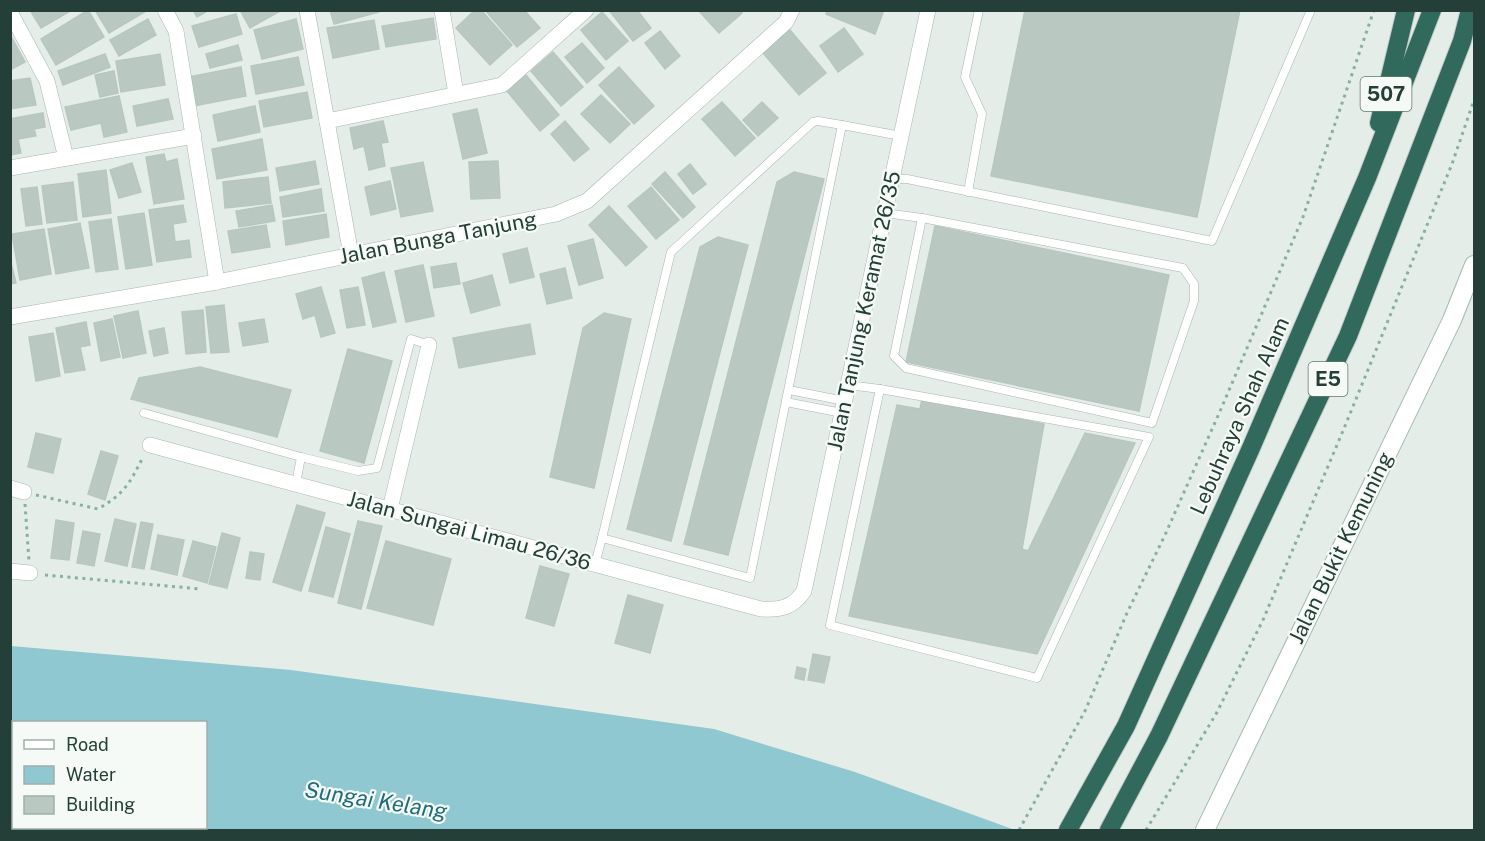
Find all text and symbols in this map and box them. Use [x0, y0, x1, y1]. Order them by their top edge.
road number: 507 [1360, 77, 1412, 111]
street label: Jalan Tanjung Keramat 26/35 [822, 169, 905, 453]
street label: Jalan Bunga Tanjung [337, 206, 539, 269]
street label: Lebuhraya Shah Alam [1185, 313, 1294, 518]
road number: E5 [1308, 362, 1348, 396]
street label: Jalan Bukit Kemuning [1283, 448, 1398, 648]
street label: Jalan Sungai Limau 26/36 [344, 486, 594, 575]
legend [12, 721, 207, 829]
text: Road [66, 734, 109, 755]
text: Water [66, 764, 116, 785]
water label: Sungai Kelang [303, 776, 450, 824]
text: Building [66, 794, 135, 815]

